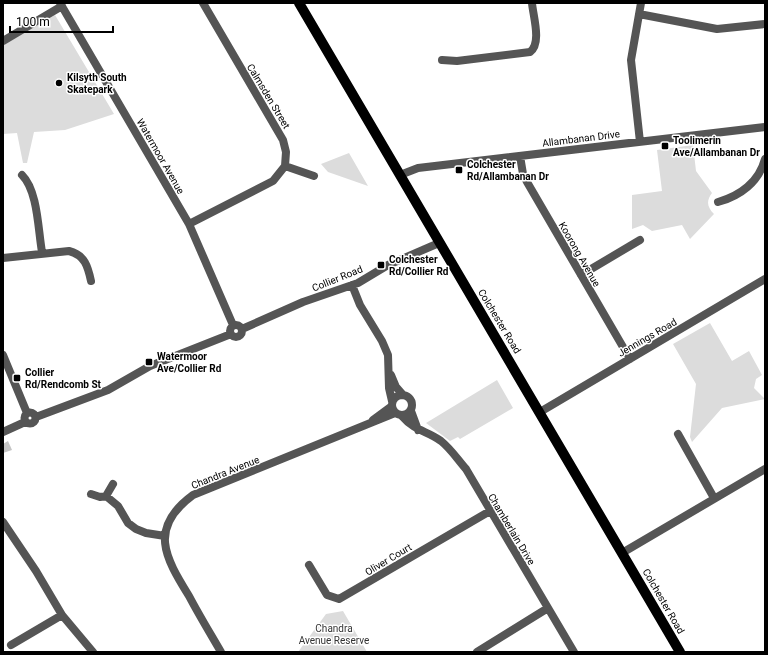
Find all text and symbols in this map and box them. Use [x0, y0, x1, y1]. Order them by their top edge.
scale bar [10, 8, 113, 34]
text: 100 m [16, 15, 50, 29]
street label: Calmsden Street [245, 62, 292, 131]
place label: Kilsyth South Skatepark [67, 72, 127, 95]
marker: Kilsyth South Skatepark [54, 78, 64, 88]
street label: Watermoor Avenue [135, 117, 187, 196]
street label: Allambanan Drive [542, 128, 620, 149]
place label: Toolimerin Ave/Allambanan Dr [673, 135, 760, 158]
marker: Toolimerin Ave/Allambanan Dr [660, 141, 670, 151]
place label: Colchester Rd/Allambanan Dr [467, 159, 549, 182]
marker: Colchester Rd/Allambanan Dr [454, 165, 464, 175]
street label: Koorong Avenue [557, 220, 603, 289]
place label: Colchester Rd/Collier Rd [389, 254, 449, 277]
marker: Colchester Rd/Collier Rd [376, 260, 386, 270]
street label: Collier Road [310, 263, 364, 294]
street label: Colchester Road [476, 287, 523, 355]
street label: Jennings Road [616, 316, 679, 359]
place label: Watermoor Ave/Collier Rd [157, 351, 222, 374]
marker: Watermoor Ave/Collier Rd [144, 357, 154, 367]
place label: Collier Rd/Rendcomb St [25, 367, 102, 390]
marker: Collier Rd/Rendcomb St [12, 373, 22, 383]
street label: Chandra Avenue [190, 454, 261, 491]
street label: Chamberlain Drive [486, 492, 537, 567]
street label: Oliver Court [363, 541, 414, 578]
street label: Colchester Road [640, 567, 687, 636]
park label: Chandra Avenue Reserve [299, 623, 369, 646]

